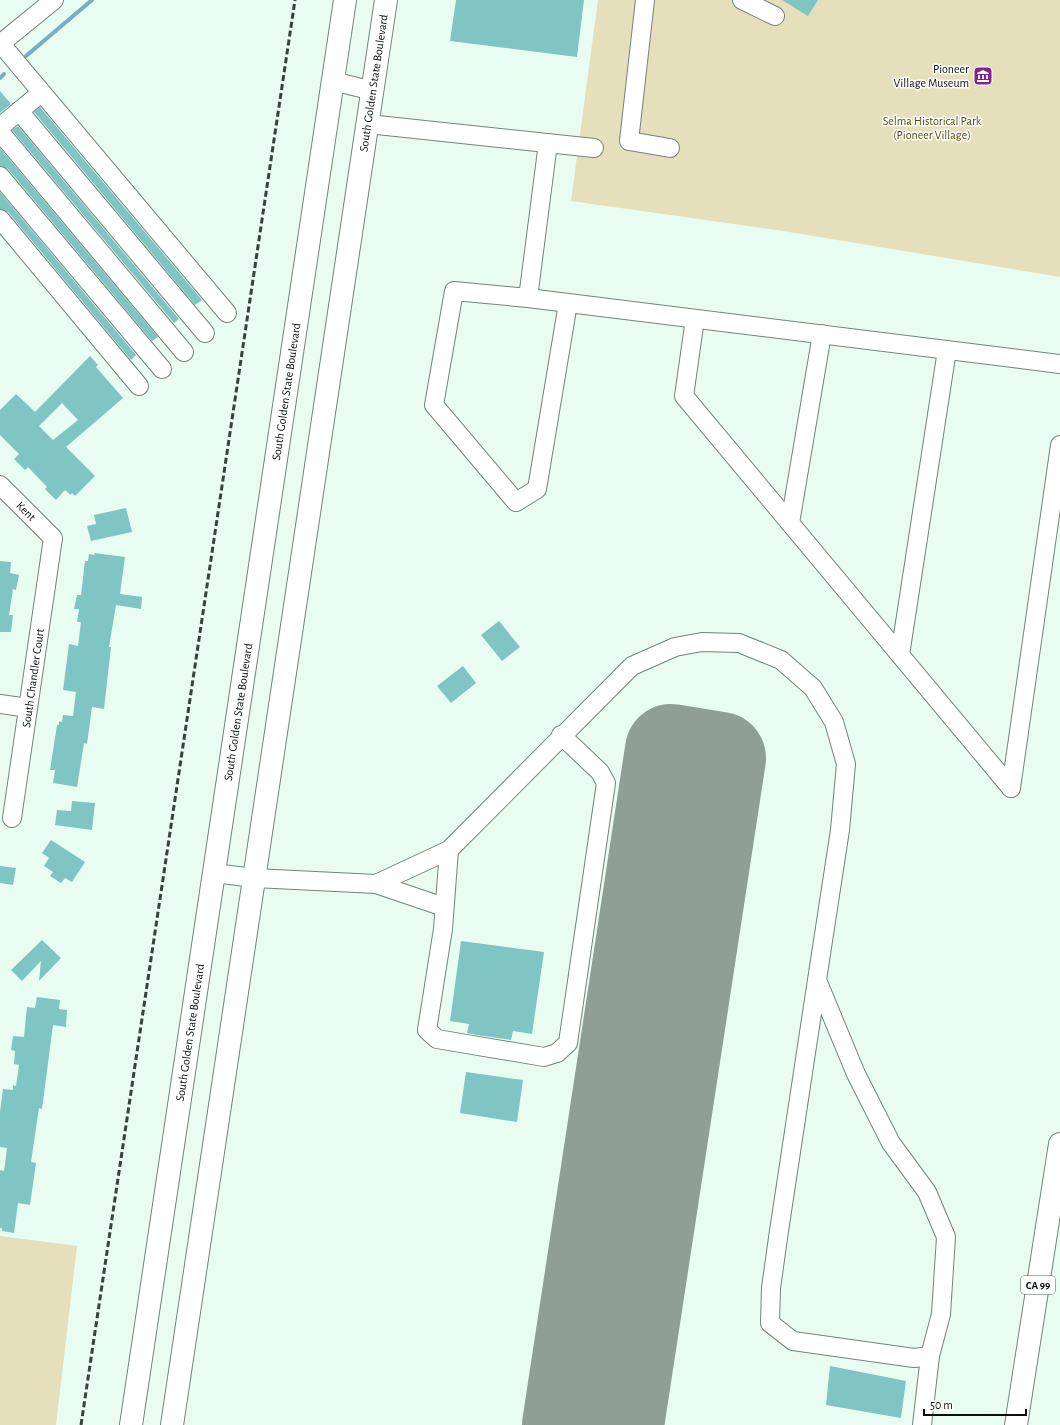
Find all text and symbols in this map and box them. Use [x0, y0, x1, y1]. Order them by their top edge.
street label: South Golden State Boulevard [357, 13, 390, 153]
place label: Pioneer Village Museum [894, 63, 969, 89]
museum icon: Pioneer Village Museum [972, 65, 994, 87]
park label: Selma Historical Park (Pioneer Village) [883, 115, 982, 141]
street label: South Golden State Boulevard [270, 322, 302, 461]
street label: Kent [14, 499, 38, 523]
street label: South Chandler Court [20, 628, 46, 728]
street label: South Golden State Boulevard [222, 642, 254, 782]
street label: South Golden State Boulevard [174, 963, 206, 1102]
road number: CA 99 [1021, 1276, 1055, 1294]
scale bar [924, 1391, 1026, 1417]
text: 50 m [930, 1399, 953, 1411]

